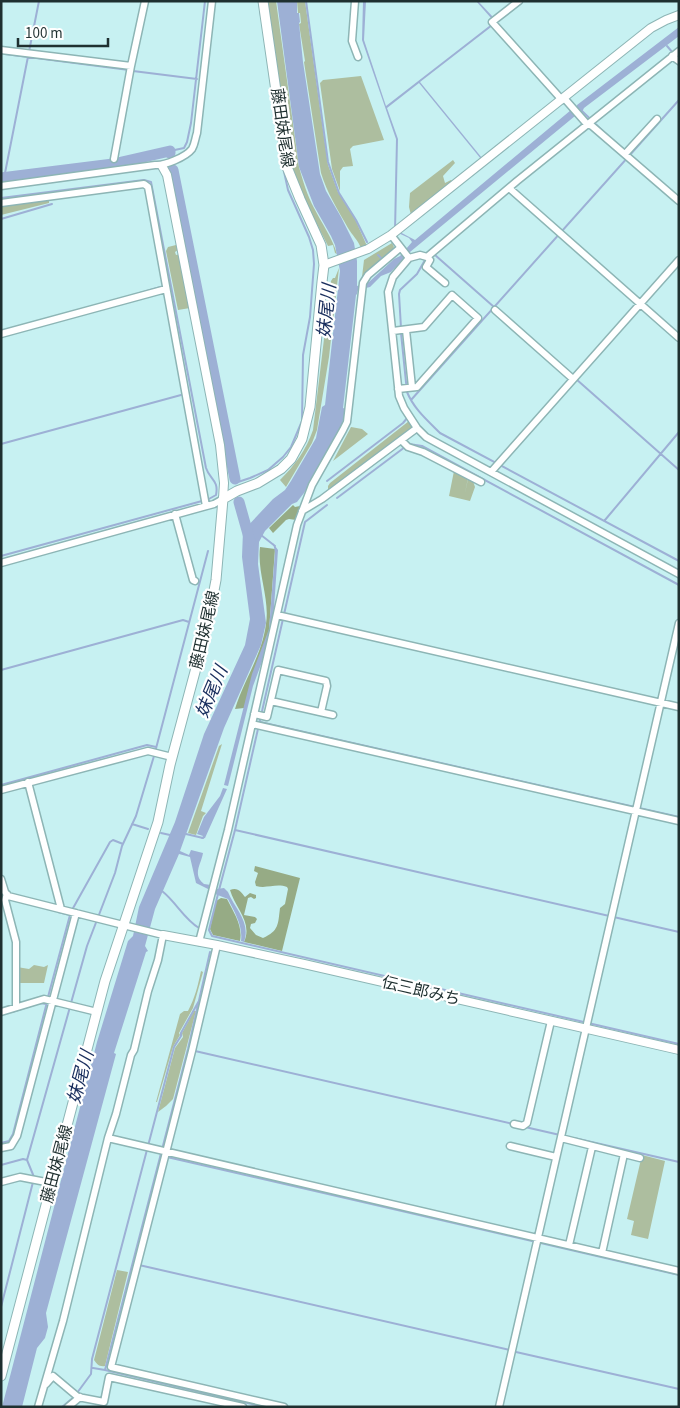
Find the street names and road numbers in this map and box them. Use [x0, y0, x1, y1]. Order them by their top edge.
street label: 藤田妹尾線 [266, 87, 298, 169]
street label: 藤田妹尾線 [185, 589, 225, 671]
street label: 伝三郎みち [380, 971, 462, 1011]
street label: 藤田妹尾線 [36, 1123, 78, 1205]

